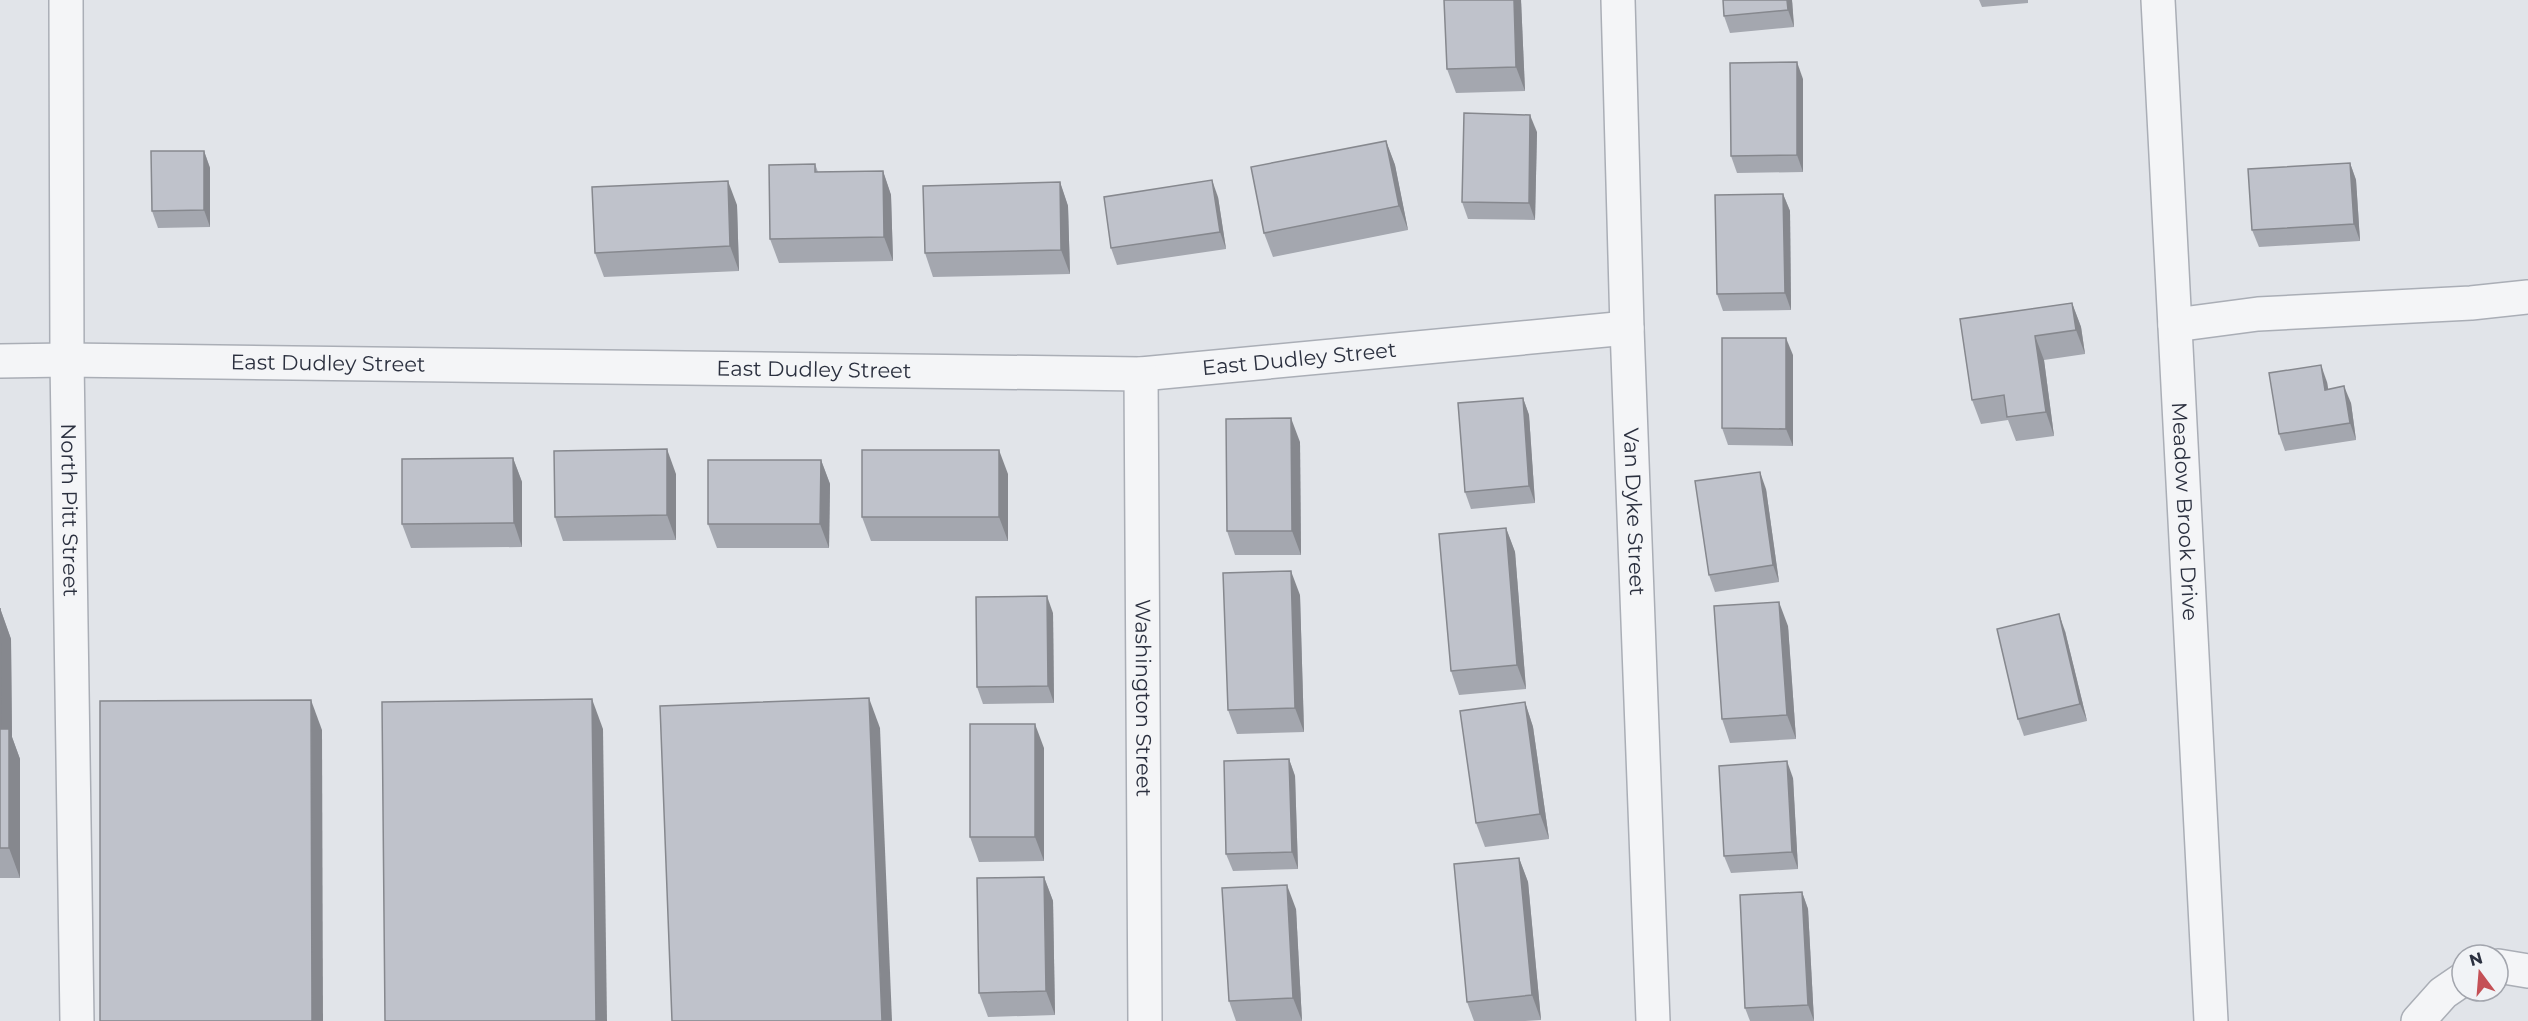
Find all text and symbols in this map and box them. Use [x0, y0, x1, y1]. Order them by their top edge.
street label: East Dudley Street [1201, 337, 1397, 380]
street label: East Dudley Street [230, 349, 426, 377]
street label: East Dudley Street [716, 355, 912, 383]
street label: Meadow Brook Drive [2167, 401, 2203, 621]
street label: North Pitt Street [56, 423, 84, 597]
street label: Van Dyke Street [1619, 427, 1650, 596]
street label: Washington Street [1130, 599, 1157, 797]
north arrow [2450, 943, 2510, 1003]
text: N [2467, 948, 2485, 970]

